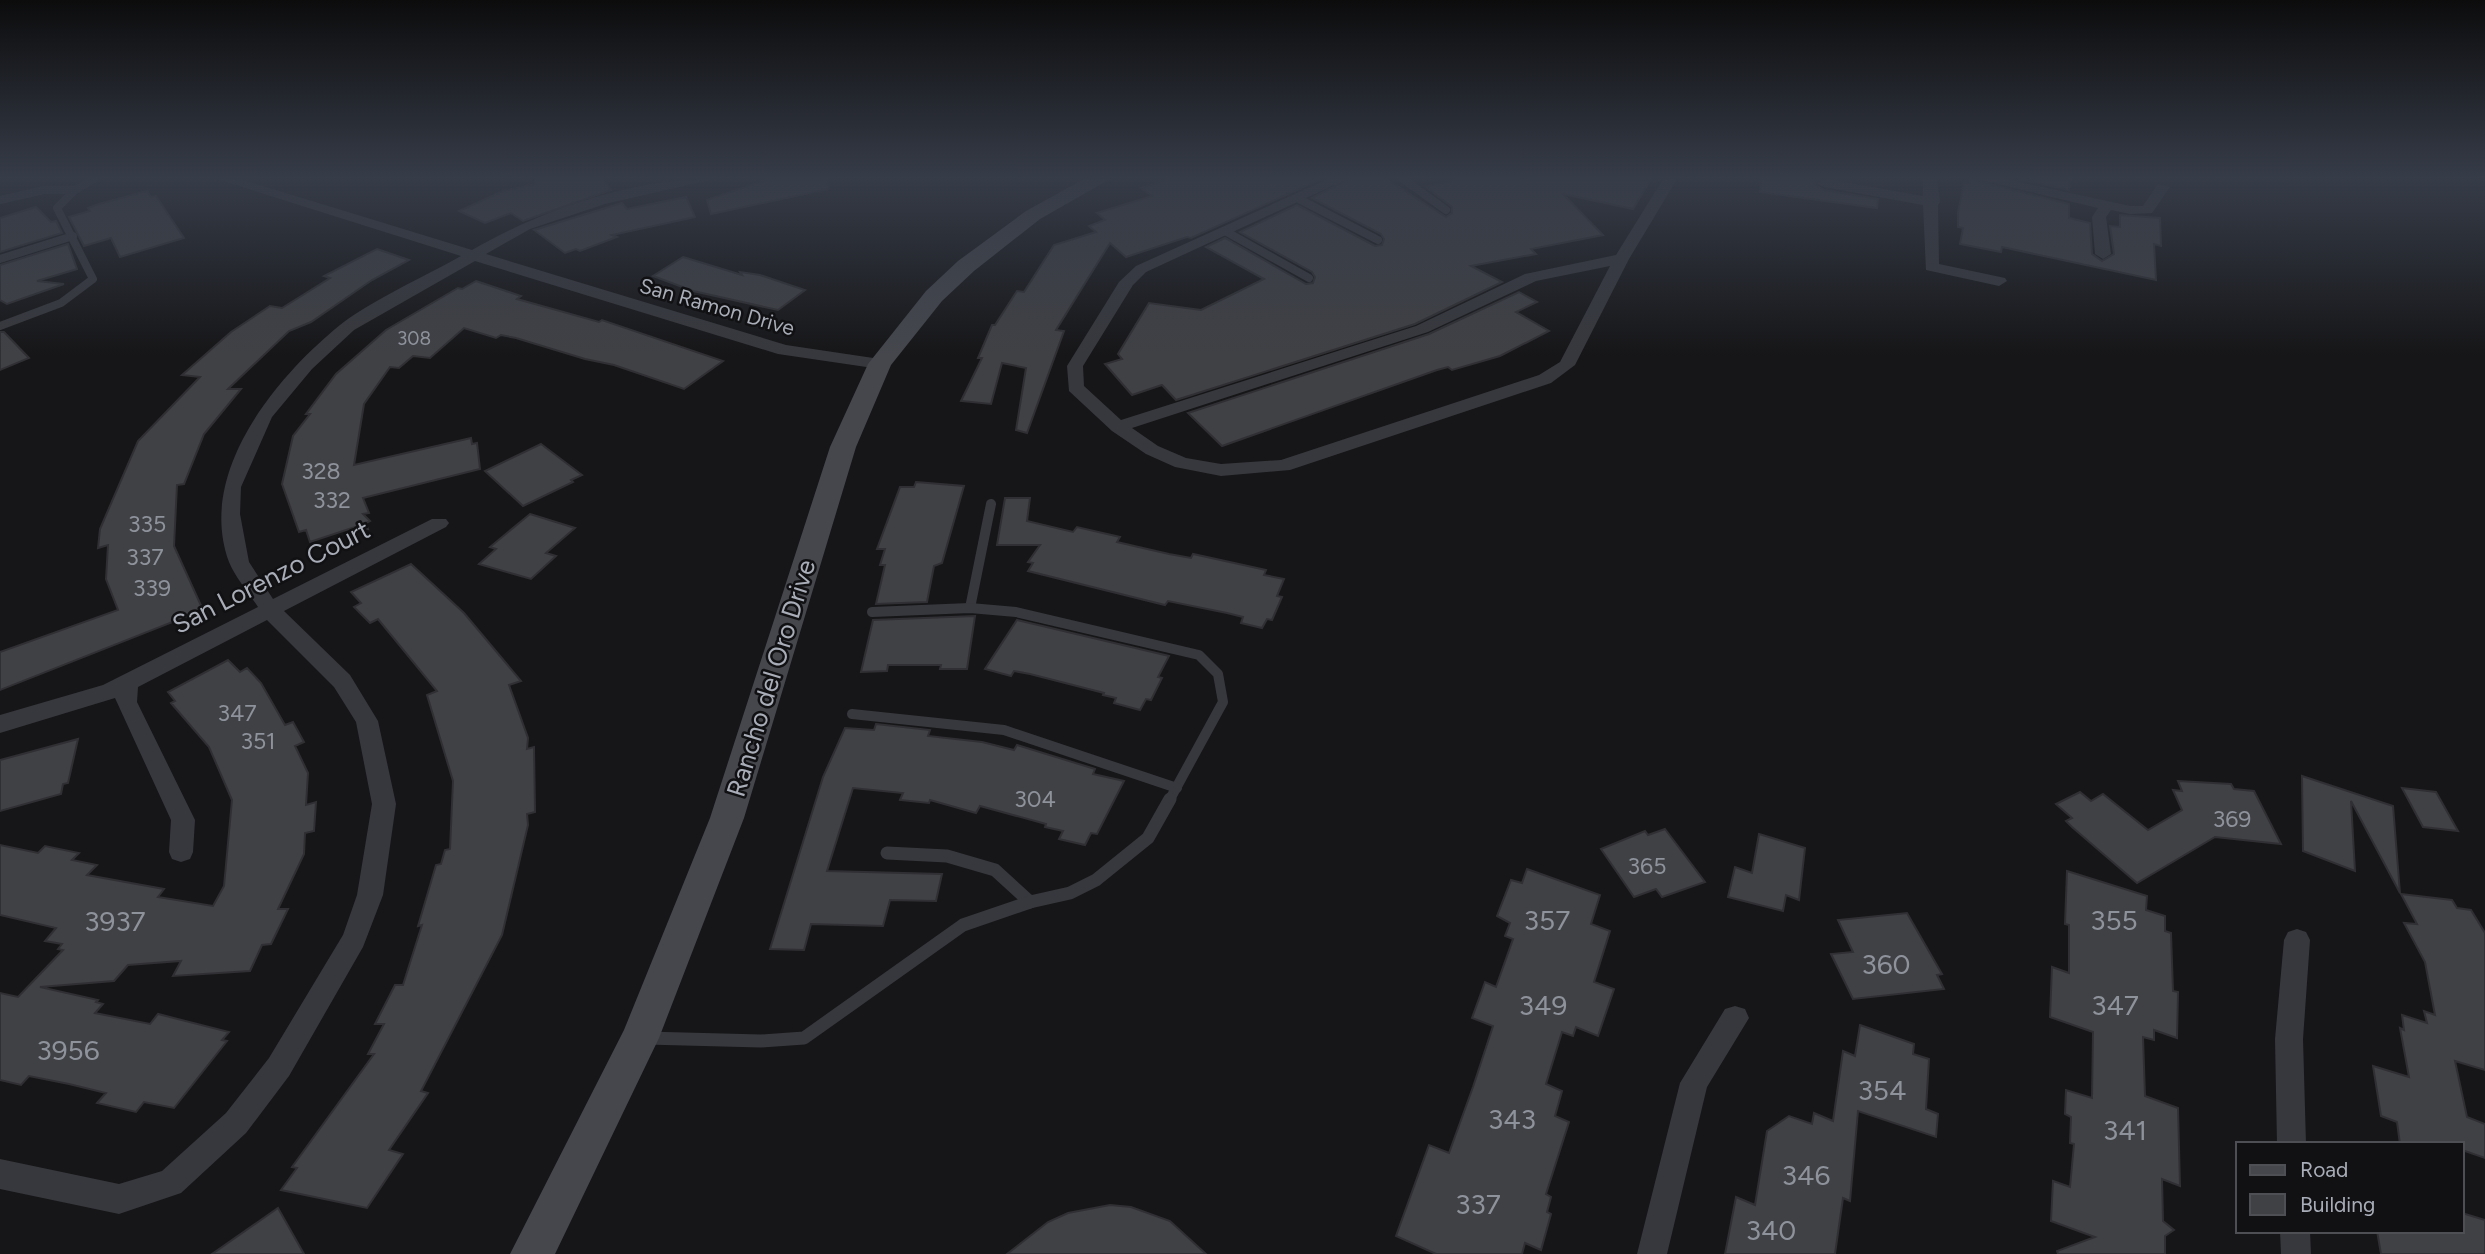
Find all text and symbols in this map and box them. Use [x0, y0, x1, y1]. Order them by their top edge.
street label: San Ramon Drive [637, 272, 797, 341]
house number: 308 [397, 327, 431, 350]
house number: 328 [301, 457, 341, 485]
house number: 332 [313, 486, 351, 514]
house number: 335 [128, 510, 166, 538]
street label: San Lorenzo Court [167, 513, 375, 641]
house number: 337 [126, 543, 164, 571]
street label: Rancho del Oro Drive [720, 556, 822, 800]
house number: 339 [133, 574, 171, 602]
house number: 347 [217, 699, 257, 727]
house number: 351 [240, 727, 276, 755]
house number: 304 [1014, 785, 1056, 813]
house number: 369 [2213, 805, 2251, 833]
house number: 365 [1628, 852, 1666, 880]
house number: 357 [1524, 903, 1570, 937]
house number: 355 [2090, 903, 2138, 937]
house number: 3937 [84, 904, 146, 938]
house number: 360 [1861, 947, 1911, 981]
house number: 349 [1519, 988, 1567, 1022]
house number: 347 [2091, 988, 2139, 1022]
house number: 3956 [36, 1033, 100, 1067]
house number: 354 [1858, 1073, 1906, 1107]
house number: 343 [1488, 1102, 1536, 1136]
house number: 341 [2103, 1113, 2147, 1147]
legend [2236, 1142, 2464, 1233]
text: Road [2300, 1157, 2348, 1182]
house number: 346 [1782, 1158, 1830, 1192]
house number: 337 [1455, 1187, 1501, 1221]
text: Building [2300, 1192, 2375, 1217]
house number: 340 [1746, 1213, 1796, 1247]

